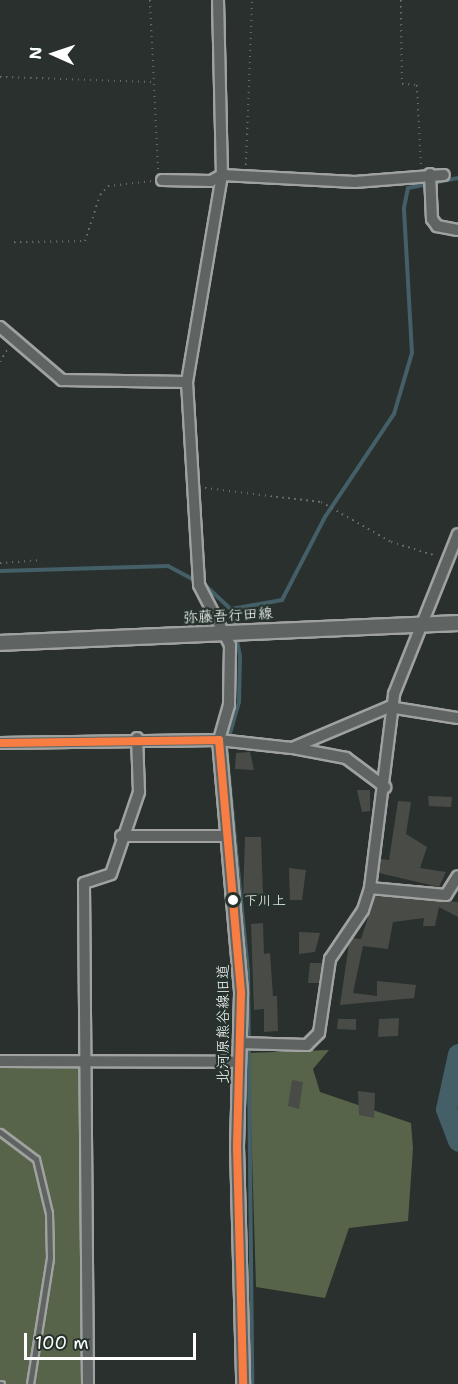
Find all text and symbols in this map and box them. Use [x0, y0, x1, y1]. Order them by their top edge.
north arrow [24, 24, 84, 84]
text: N [25, 46, 46, 60]
street label: 弥藤吾行田線 [183, 605, 273, 627]
place label: 下川上 [244, 892, 286, 908]
marker: 下川上 [227, 894, 239, 906]
street label: 北河原熊谷線旧道 [215, 964, 233, 1084]
scale bar [27, 1321, 200, 1359]
text: 100 m [35, 1331, 89, 1355]

